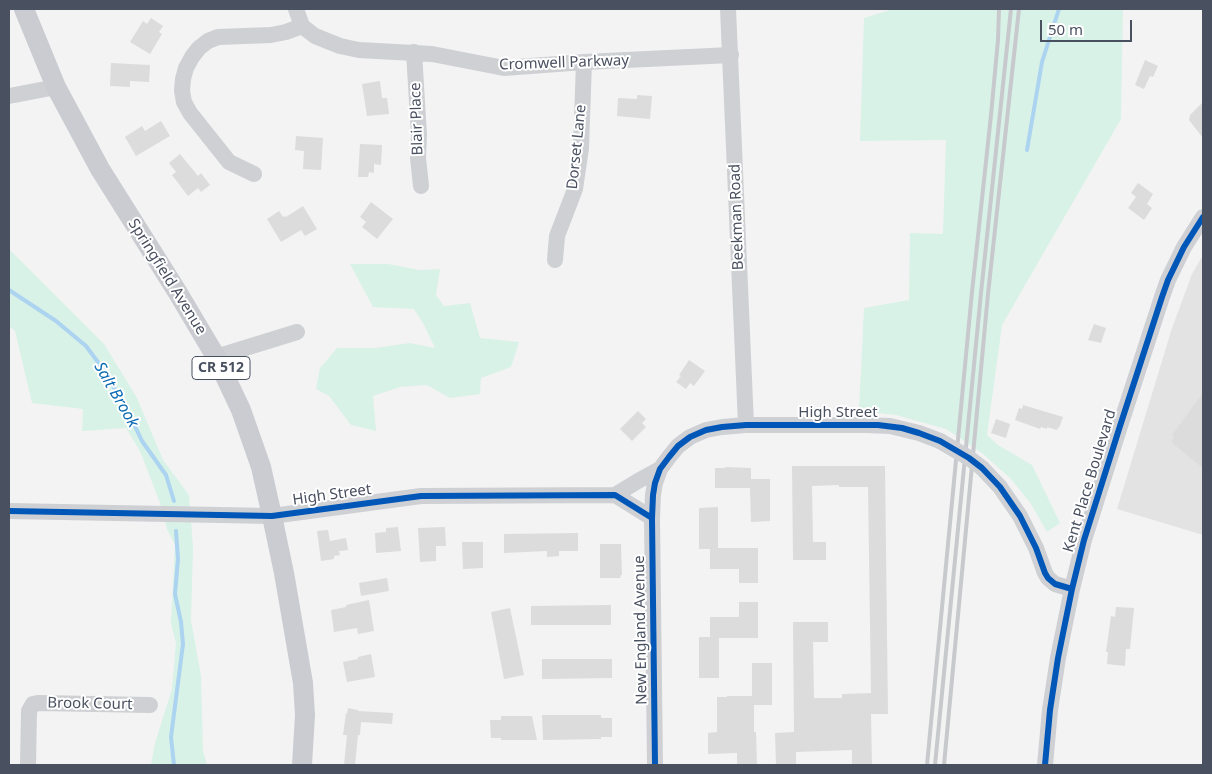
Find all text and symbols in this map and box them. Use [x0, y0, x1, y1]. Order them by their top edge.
scale bar [1042, 10, 1134, 42]
text: 50 m [1048, 19, 1083, 39]
street label: Cromwell Parkway [499, 52, 629, 74]
street label: Blair Place [407, 82, 427, 156]
street label: Dorset Lane [564, 104, 590, 190]
street label: Beekman Road [726, 164, 748, 270]
street label: Springfield Avenue [124, 216, 210, 338]
road number: CR 512 [192, 356, 250, 379]
water label: Salt Brook [90, 359, 142, 431]
street label: High Street [798, 404, 878, 422]
street label: Kent Place Boulevard [1060, 407, 1120, 555]
street label: High Street [292, 481, 372, 509]
street label: New England Avenue [631, 555, 651, 705]
street label: Brook Court [47, 694, 133, 714]

